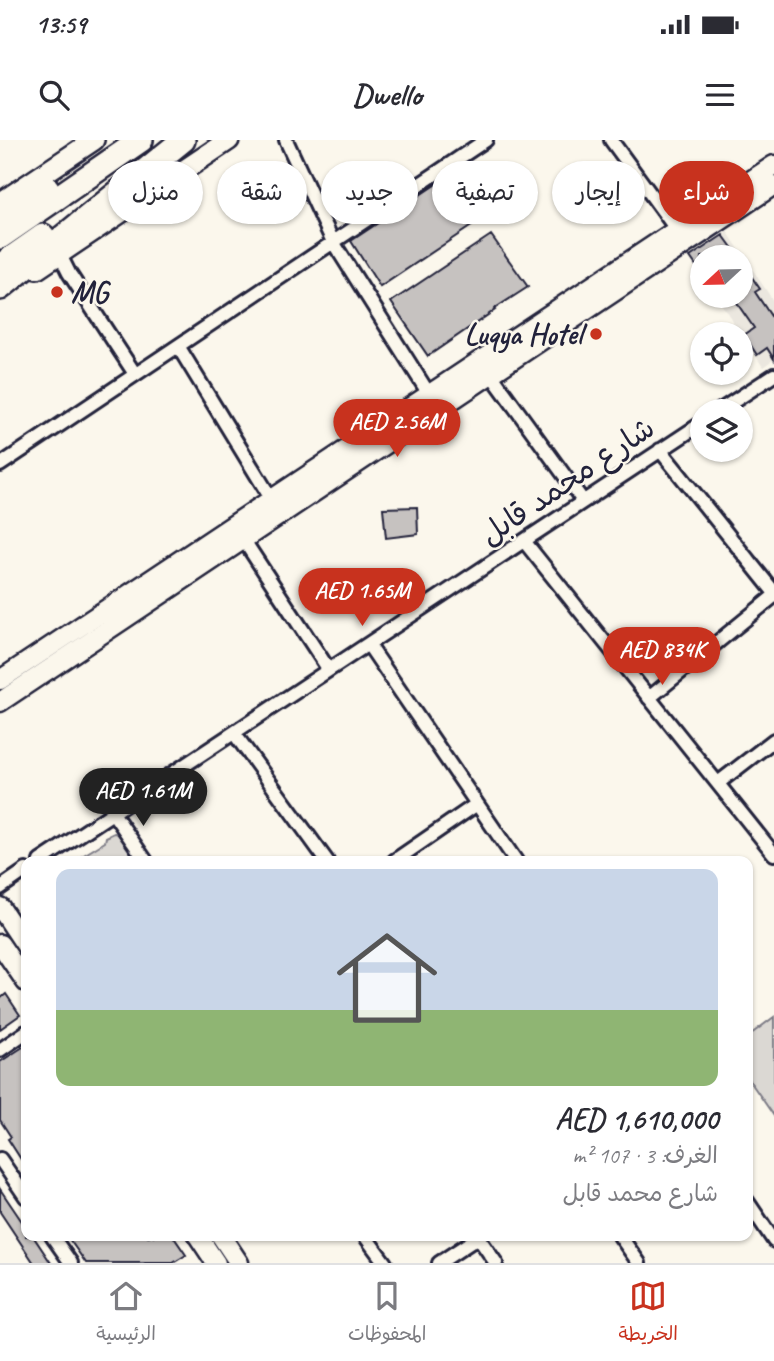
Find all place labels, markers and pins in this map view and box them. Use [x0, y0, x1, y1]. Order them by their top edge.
place label: MG [71, 273, 112, 311]
marker: MG [49, 284, 65, 300]
place label: Luqya Hotel [465, 315, 588, 354]
marker: Luqya Hotel [588, 326, 604, 342]
pin: AED 2.56M [317, 400, 477, 459]
pin: AED 1.65M [282, 568, 442, 628]
pin: AED 834K [590, 628, 734, 687]
pin: AED 1.61M [63, 768, 223, 828]

